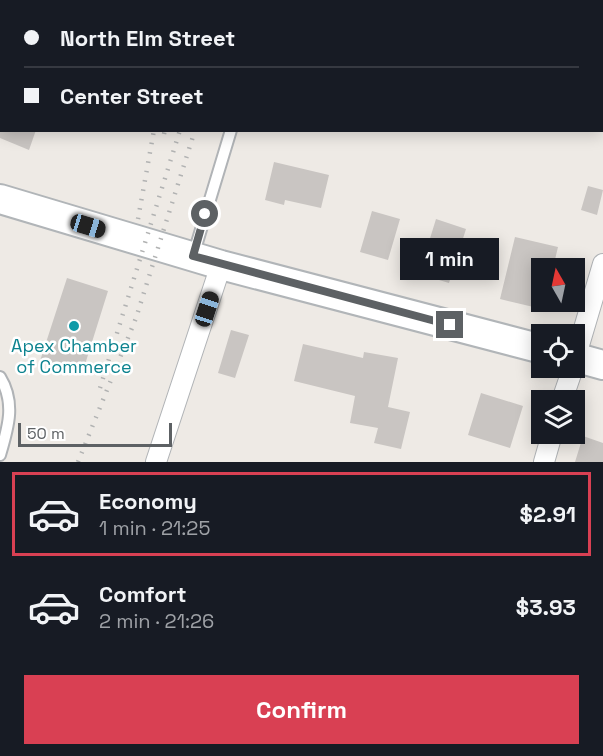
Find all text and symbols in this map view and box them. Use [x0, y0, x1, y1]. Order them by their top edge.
text: North Elm Street [60, 24, 235, 52]
text: Center Street [60, 82, 204, 110]
route start [191, 200, 218, 227]
car [68, 212, 108, 240]
callout: 1 min [400, 238, 500, 280]
text: 1 min [425, 246, 474, 272]
north arrow [531, 258, 585, 312]
map controls [531, 258, 585, 444]
car [193, 289, 221, 329]
route end [436, 311, 463, 338]
marker: Apex Chamber of Commerce [67, 319, 81, 333]
button: locate [531, 324, 585, 378]
place label: Apex Chamber of Commerce [11, 334, 137, 378]
button: layers [531, 390, 585, 444]
scale bar [18, 420, 172, 448]
text: 50 m [27, 423, 65, 444]
icon: car [27, 487, 81, 541]
text: Economy [99, 487, 197, 515]
text: $2.91 [520, 500, 576, 528]
text: 1 min · 21:25 [99, 515, 210, 541]
icon: car [27, 580, 81, 634]
text: Comfort [99, 580, 187, 608]
text: $3.93 [516, 593, 576, 621]
text: 2 min · 21:26 [99, 608, 214, 634]
button: Confirm [24, 675, 579, 744]

